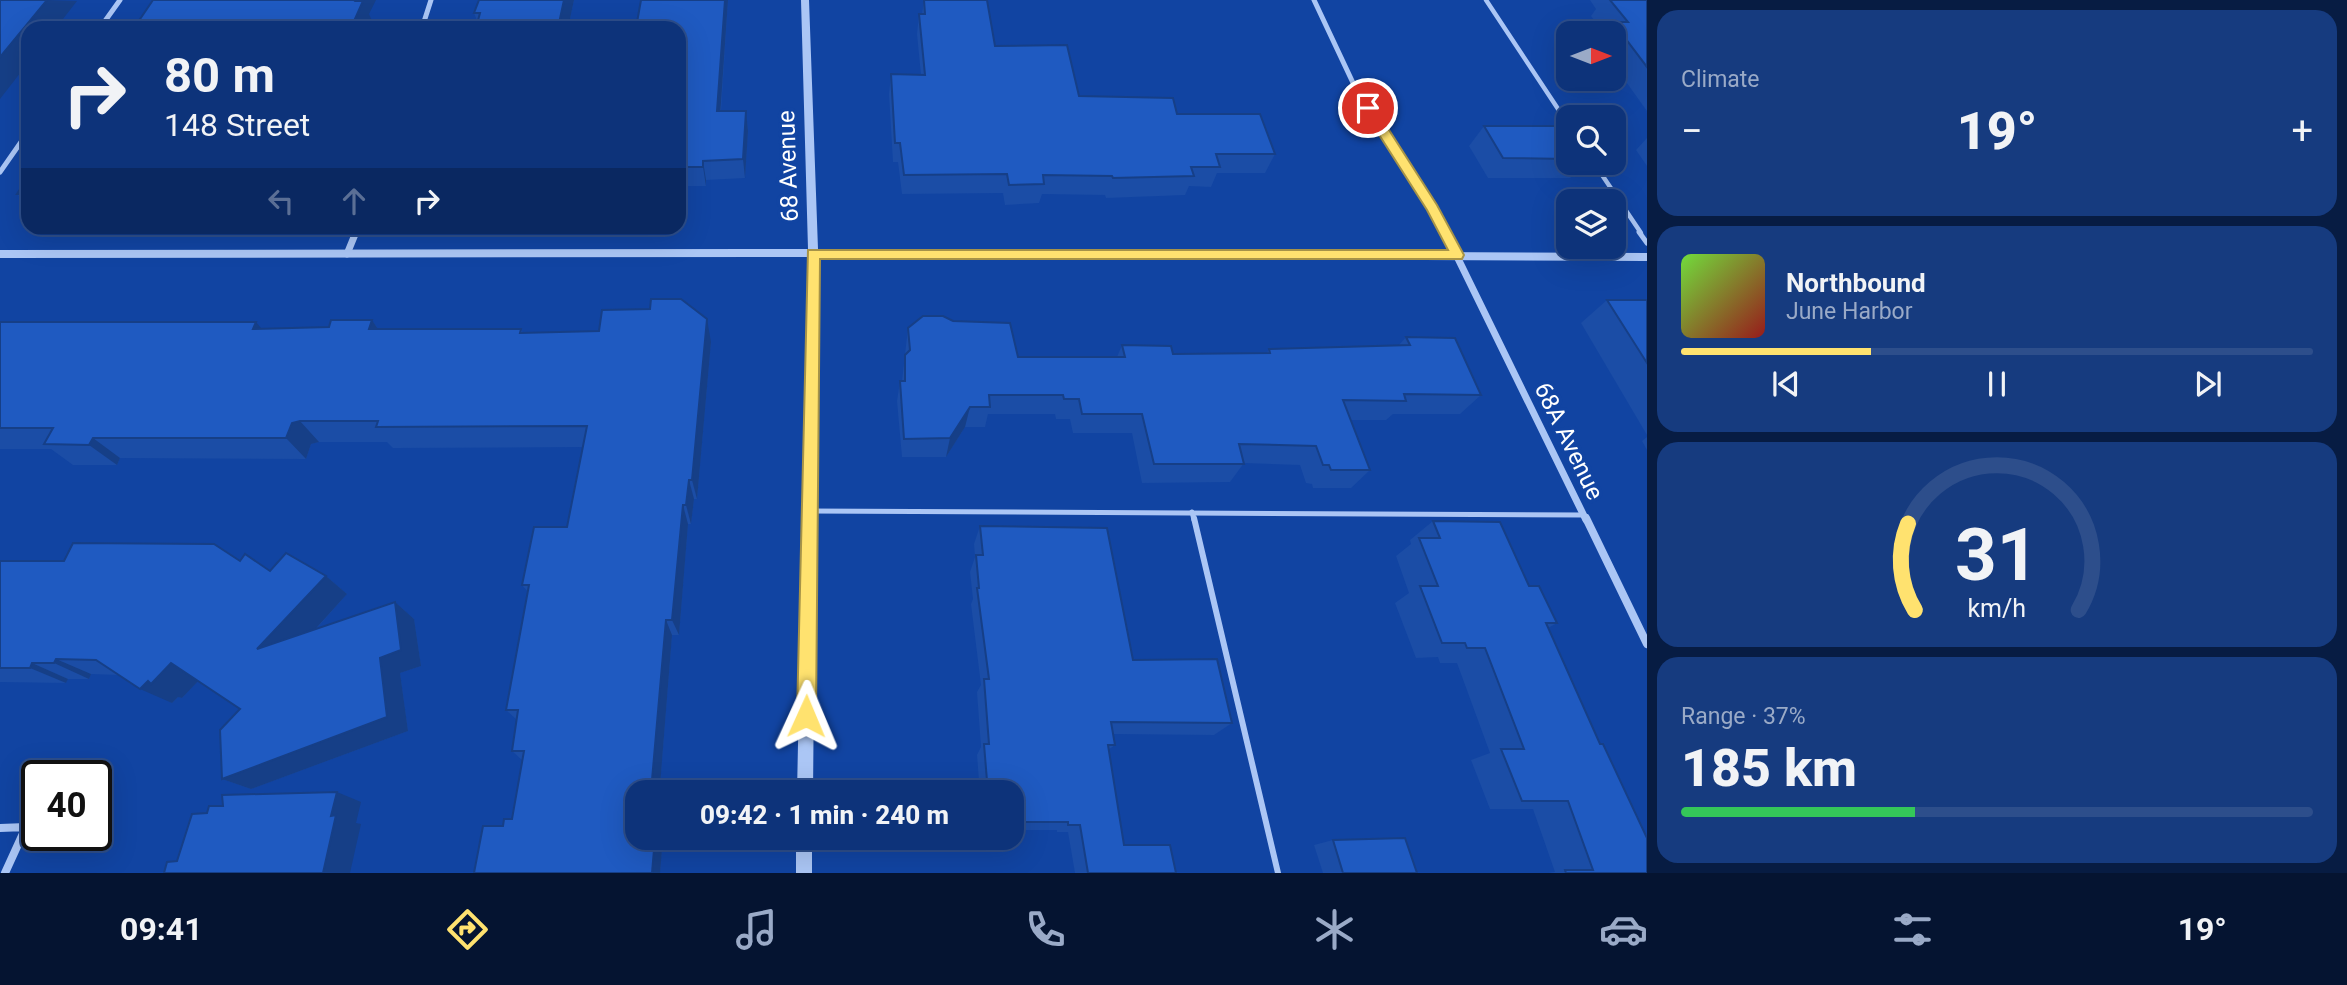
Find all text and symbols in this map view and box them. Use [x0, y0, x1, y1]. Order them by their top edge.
north arrow [1556, 21, 1626, 91]
map controls [1556, 21, 1626, 259]
text: 80 m [164, 47, 275, 104]
icon: right [49, 49, 140, 140]
text: Climate [1681, 66, 1760, 93]
pin [1338, 78, 1398, 138]
icon: arrive [1349, 89, 1387, 127]
text: 19° [1957, 101, 2037, 162]
button: search [1556, 105, 1626, 175]
text: 148 Street [164, 106, 310, 144]
text: − [1681, 109, 1703, 153]
text: + [2291, 109, 2313, 153]
street label: 68 Avenue [772, 110, 804, 222]
icon: left [262, 182, 300, 220]
icon: ahead [335, 182, 373, 220]
icon: right [408, 182, 446, 220]
button: layers [1556, 189, 1626, 259]
text: Northbound [1786, 268, 1926, 298]
text: June Harbor [1786, 298, 1913, 325]
icon: previous [1767, 365, 1805, 403]
icon: pause [1978, 365, 2016, 403]
icon: next [2189, 365, 2227, 403]
street label: 68A Avenue [1529, 378, 1609, 504]
text: 31 [1955, 513, 2039, 599]
text: km/h [1968, 594, 2026, 623]
position arrow [769, 679, 843, 753]
text: Range · 37% [1681, 703, 1806, 730]
text: 185 km [1681, 738, 1857, 799]
speed limit sign: 40 [21, 760, 112, 851]
text: 09:42 · 1 min · 240 m [700, 800, 949, 830]
icon: directions [443, 905, 492, 954]
icon: music [732, 905, 781, 954]
icon: phone [1021, 905, 1070, 954]
icon: climate [1310, 905, 1359, 954]
icon: car [1599, 905, 1648, 954]
icon: filters [1888, 905, 1937, 954]
text: 09:41 [120, 910, 203, 948]
text: 19° [2178, 910, 2227, 948]

